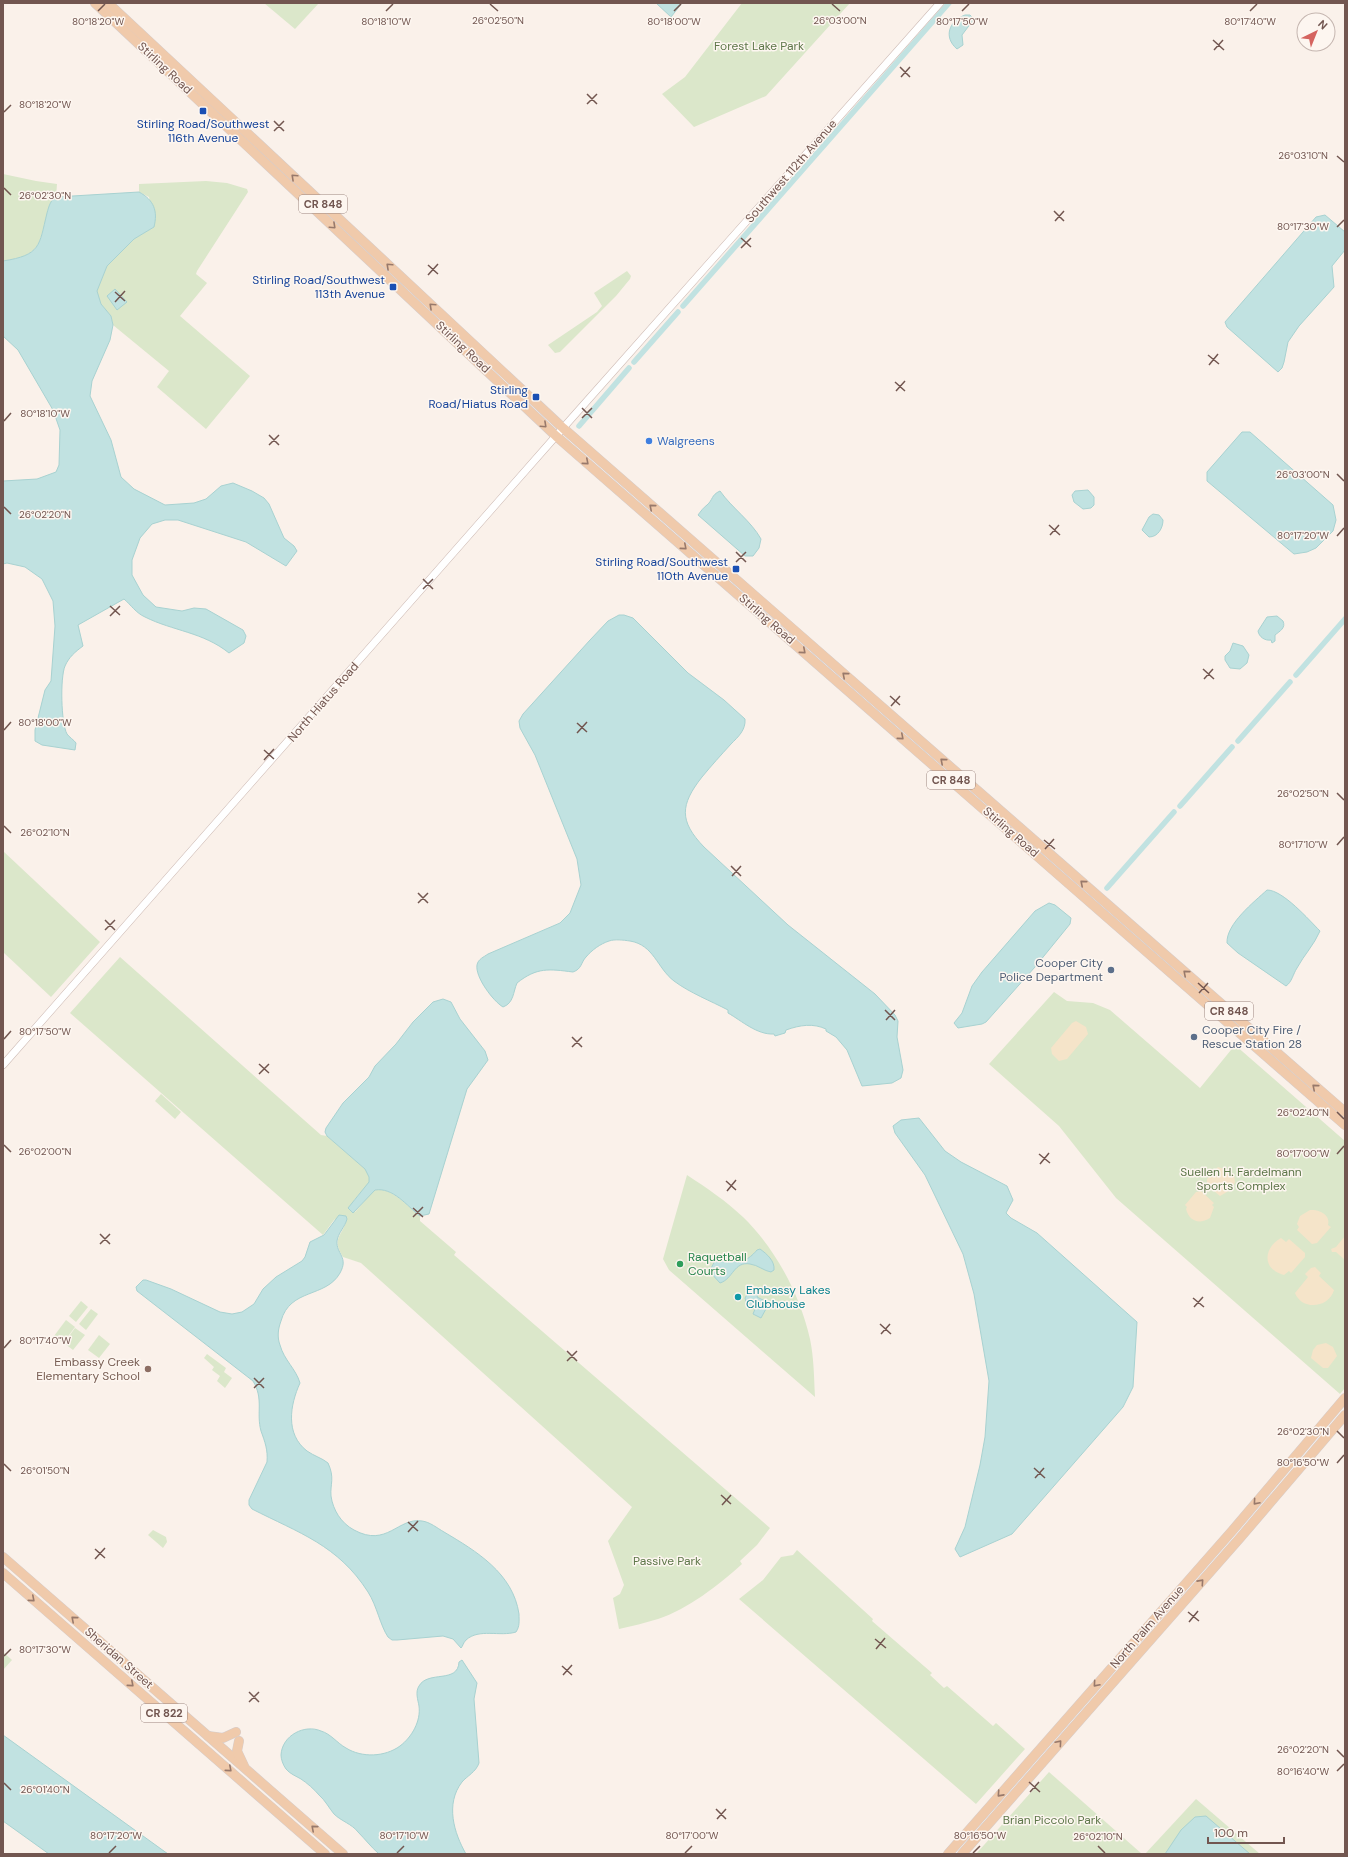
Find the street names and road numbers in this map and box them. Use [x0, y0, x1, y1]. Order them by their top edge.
street label: Stirling Road [134, 39, 196, 97]
street label: Southwest 112th Avenue [742, 116, 840, 226]
road number: CR 848 [299, 195, 347, 213]
street label: Stirling Road [432, 318, 494, 376]
street label: Stirling Road [736, 590, 798, 648]
street label: North Hiatus Road [284, 659, 362, 745]
road number: CR 848 [927, 771, 975, 789]
street label: Stirling Road [980, 803, 1042, 861]
road number: CR 848 [1205, 1002, 1253, 1020]
street label: North Palm Avenue [1106, 1582, 1188, 1672]
street label: Sheridan Street [81, 1624, 157, 1692]
road number: CR 822 [141, 1704, 187, 1722]

